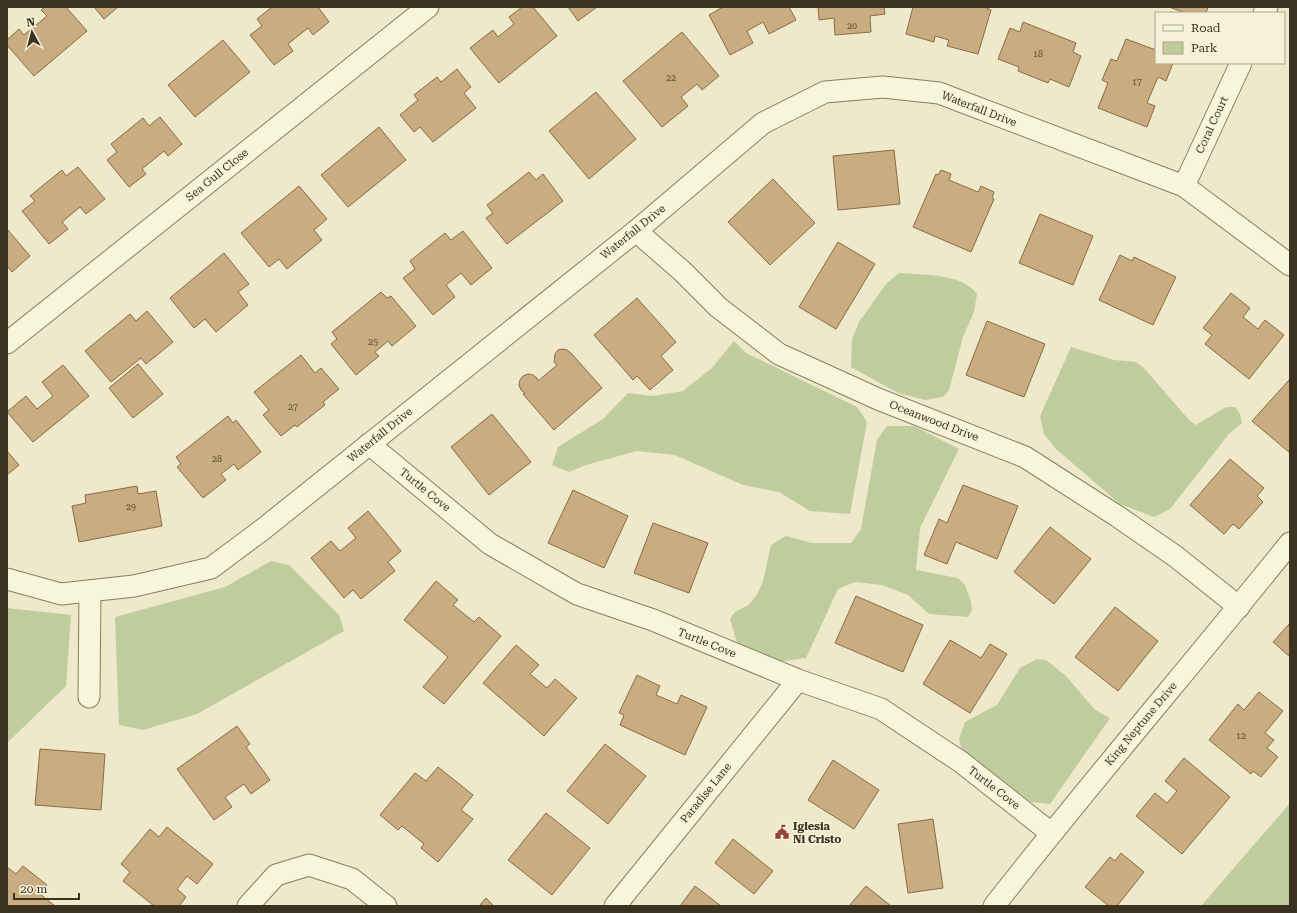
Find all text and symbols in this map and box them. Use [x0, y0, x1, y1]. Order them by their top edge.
north arrow [12, 12, 52, 52]
legend [1155, 12, 1285, 64]
text: N [26, 16, 36, 30]
house number: 20 [847, 21, 857, 31]
text: Road [1191, 21, 1221, 35]
text: Park [1191, 41, 1218, 55]
house number: 18 [1033, 49, 1043, 59]
house number: 22 [666, 73, 676, 83]
house number: 17 [1132, 77, 1142, 87]
street label: Waterfall Drive [940, 89, 1018, 129]
street label: Coral Court [1193, 94, 1231, 156]
street label: Sea Gull Close [183, 146, 251, 204]
street label: Waterfall Drive [598, 202, 668, 262]
house number: 25 [368, 337, 378, 347]
street label: Oceanwood Drive [887, 398, 981, 444]
house number: 27 [288, 402, 298, 412]
street label: Waterfall Drive [345, 405, 415, 465]
house number: 28 [212, 454, 222, 464]
street label: Turtle Cove [397, 466, 453, 514]
house number: 29 [126, 502, 136, 512]
street label: Turtle Cove [676, 625, 738, 661]
street label: King Neptune Drive [1102, 680, 1180, 768]
house number: 12 [1236, 731, 1246, 741]
street label: Paradise Lane [678, 760, 734, 826]
street label: Turtle Cove [966, 764, 1022, 812]
place label: Iglesia Ni Cristo [793, 820, 841, 846]
public building icon: Iglesia Ni Cristo [774, 824, 790, 840]
scale bar [14, 875, 79, 901]
text: 20 m [20, 882, 47, 896]

